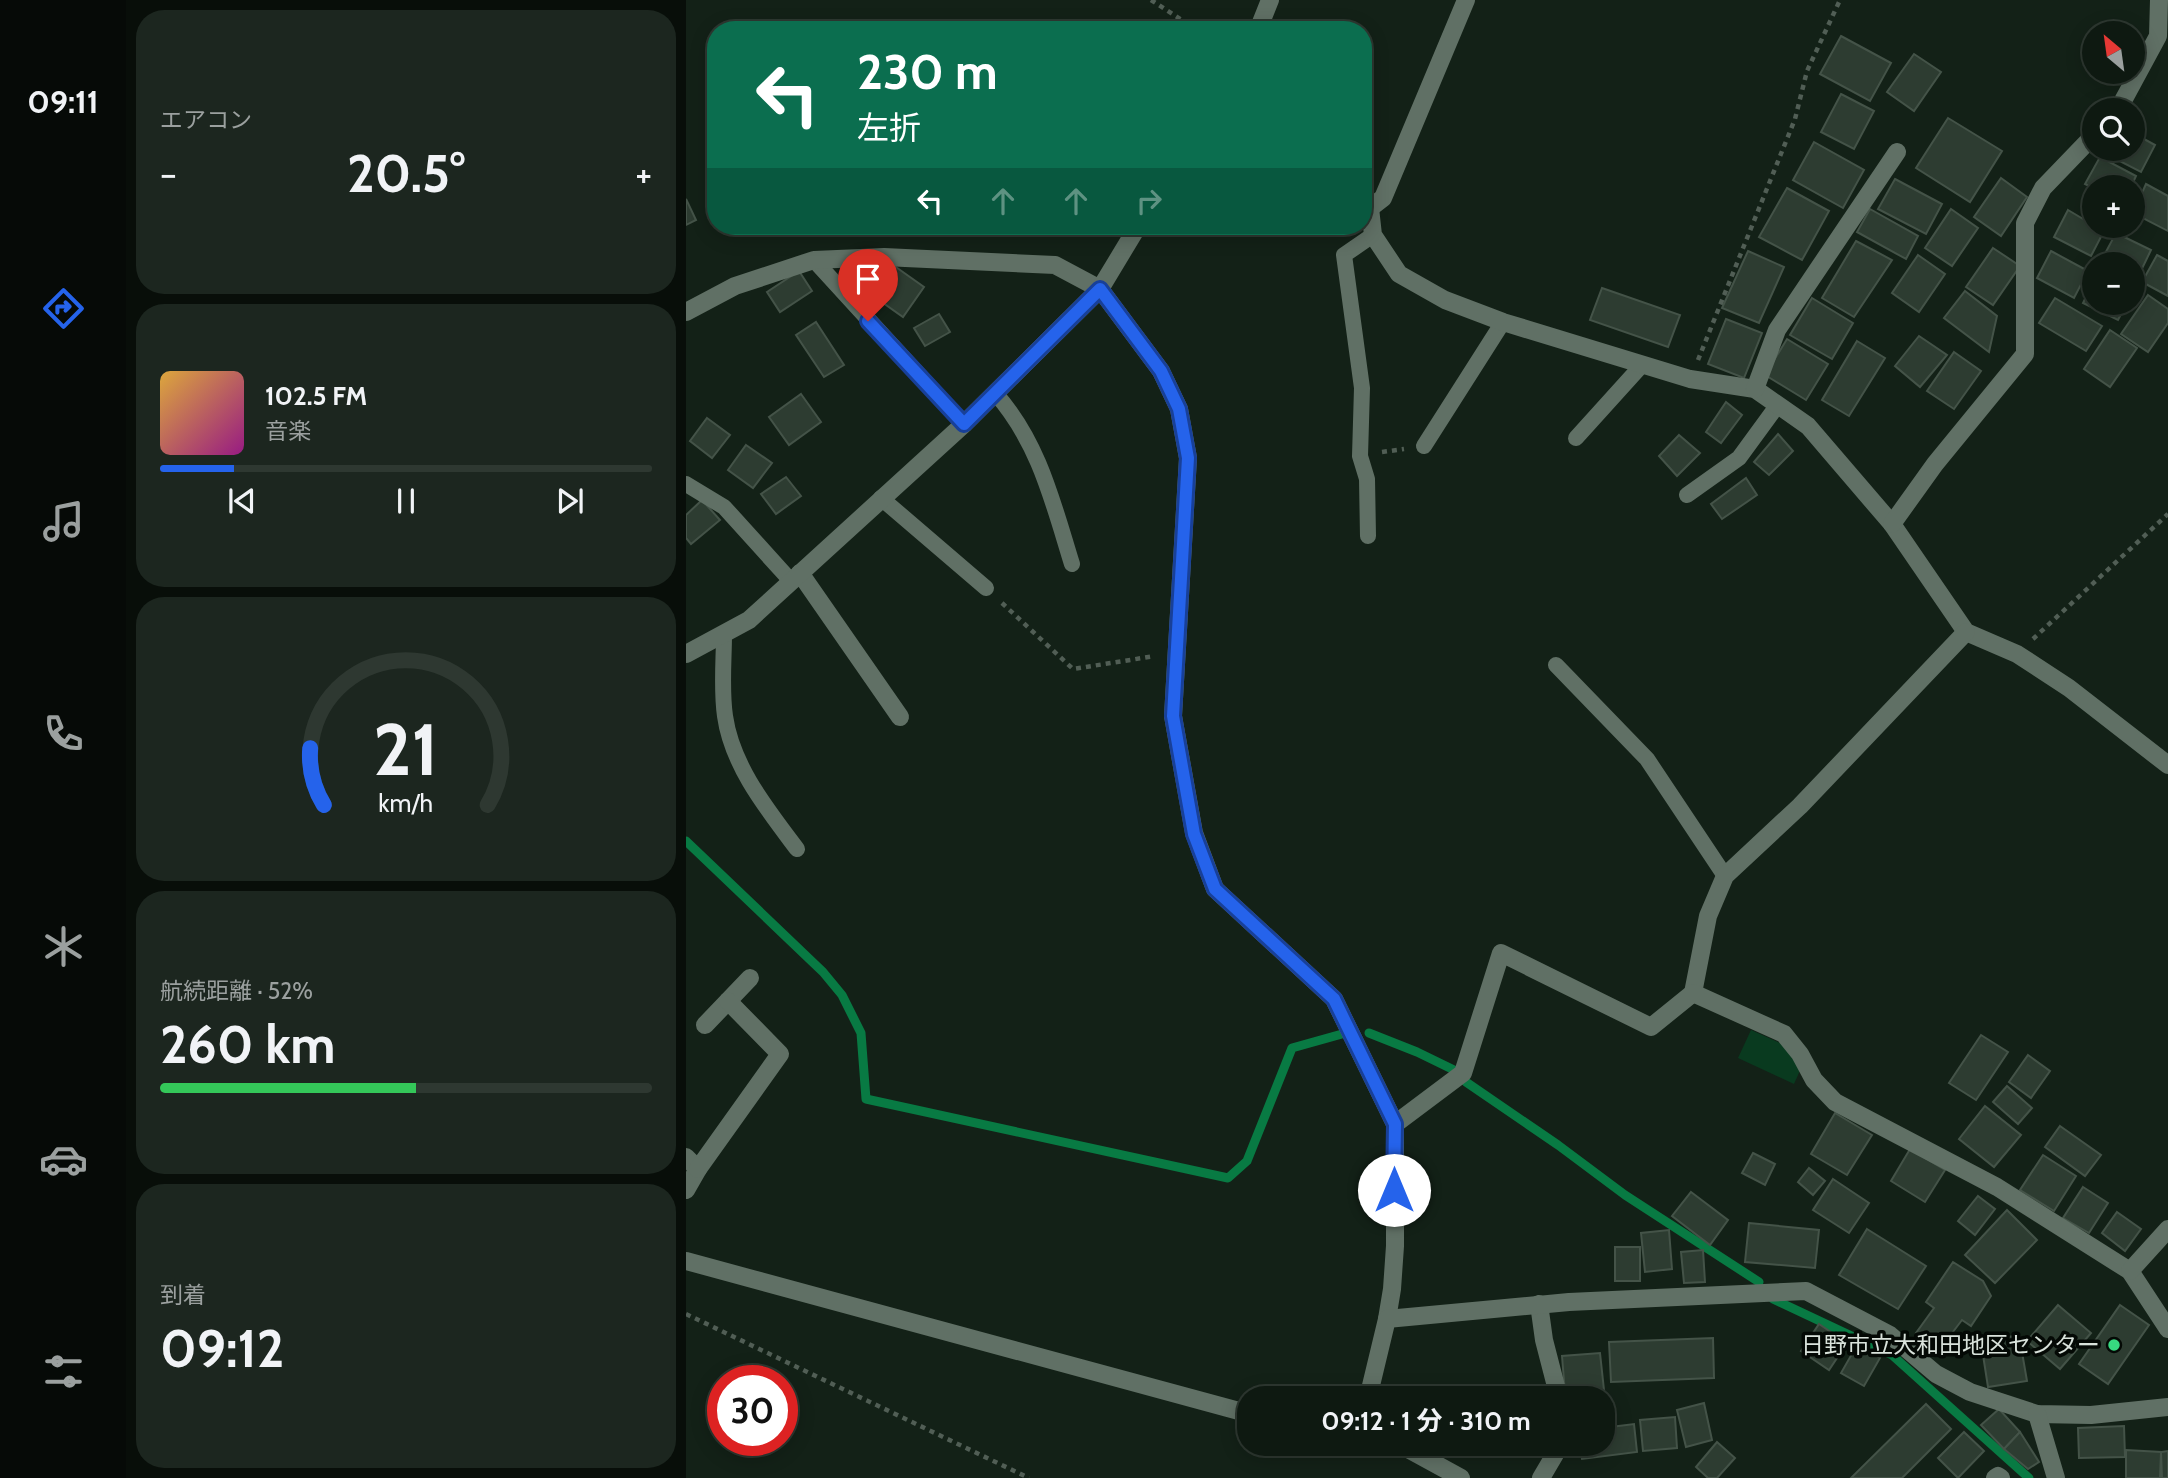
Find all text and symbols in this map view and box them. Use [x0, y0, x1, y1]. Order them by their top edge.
north arrow [2082, 21, 2146, 84]
map controls [2082, 21, 2145, 315]
text: 230 m [857, 42, 998, 101]
icon: left [742, 49, 833, 140]
text: 09:11 [27, 82, 99, 121]
button: search [2082, 98, 2145, 161]
text: エアコン [160, 106, 252, 134]
text: 左折 [857, 108, 921, 147]
text: 20.5° [347, 142, 465, 205]
text: − [160, 150, 177, 197]
text: + [635, 150, 652, 197]
button: + [2082, 175, 2145, 238]
icon: left [911, 182, 949, 220]
icon: ahead [984, 182, 1022, 220]
icon: ahead [1057, 182, 1095, 220]
icon: right [1130, 182, 1168, 220]
pin [838, 249, 898, 321]
button: − [2082, 252, 2145, 315]
icon: arrive [849, 260, 887, 298]
icon: directions [39, 284, 88, 333]
text: 102.5 FM [265, 380, 367, 412]
text: 音楽 [265, 417, 311, 445]
icon: previous [223, 482, 261, 520]
icon: pause [387, 482, 425, 520]
icon: next [551, 482, 589, 520]
icon: music [39, 497, 88, 546]
text: 21 [373, 705, 439, 793]
icon: phone [39, 709, 88, 758]
text: km/h [379, 788, 433, 818]
icon: climate [39, 922, 88, 971]
text: 航続距離 · 52% [160, 977, 313, 1005]
text: 260 km [160, 1013, 336, 1076]
icon: car [39, 1135, 88, 1184]
position arrow [1357, 1153, 1431, 1227]
text: 到着 [160, 1281, 206, 1309]
text: 09:12 [160, 1317, 284, 1380]
place label: 日野市立大和田地区センター [1801, 1331, 2100, 1359]
marker: 日野市立大和田地区センター [2106, 1337, 2122, 1353]
icon: filters [39, 1347, 88, 1396]
speed limit sign: 30 [707, 1365, 798, 1456]
text: 09:12 · 1 分 · 310 m [1321, 1405, 1531, 1437]

